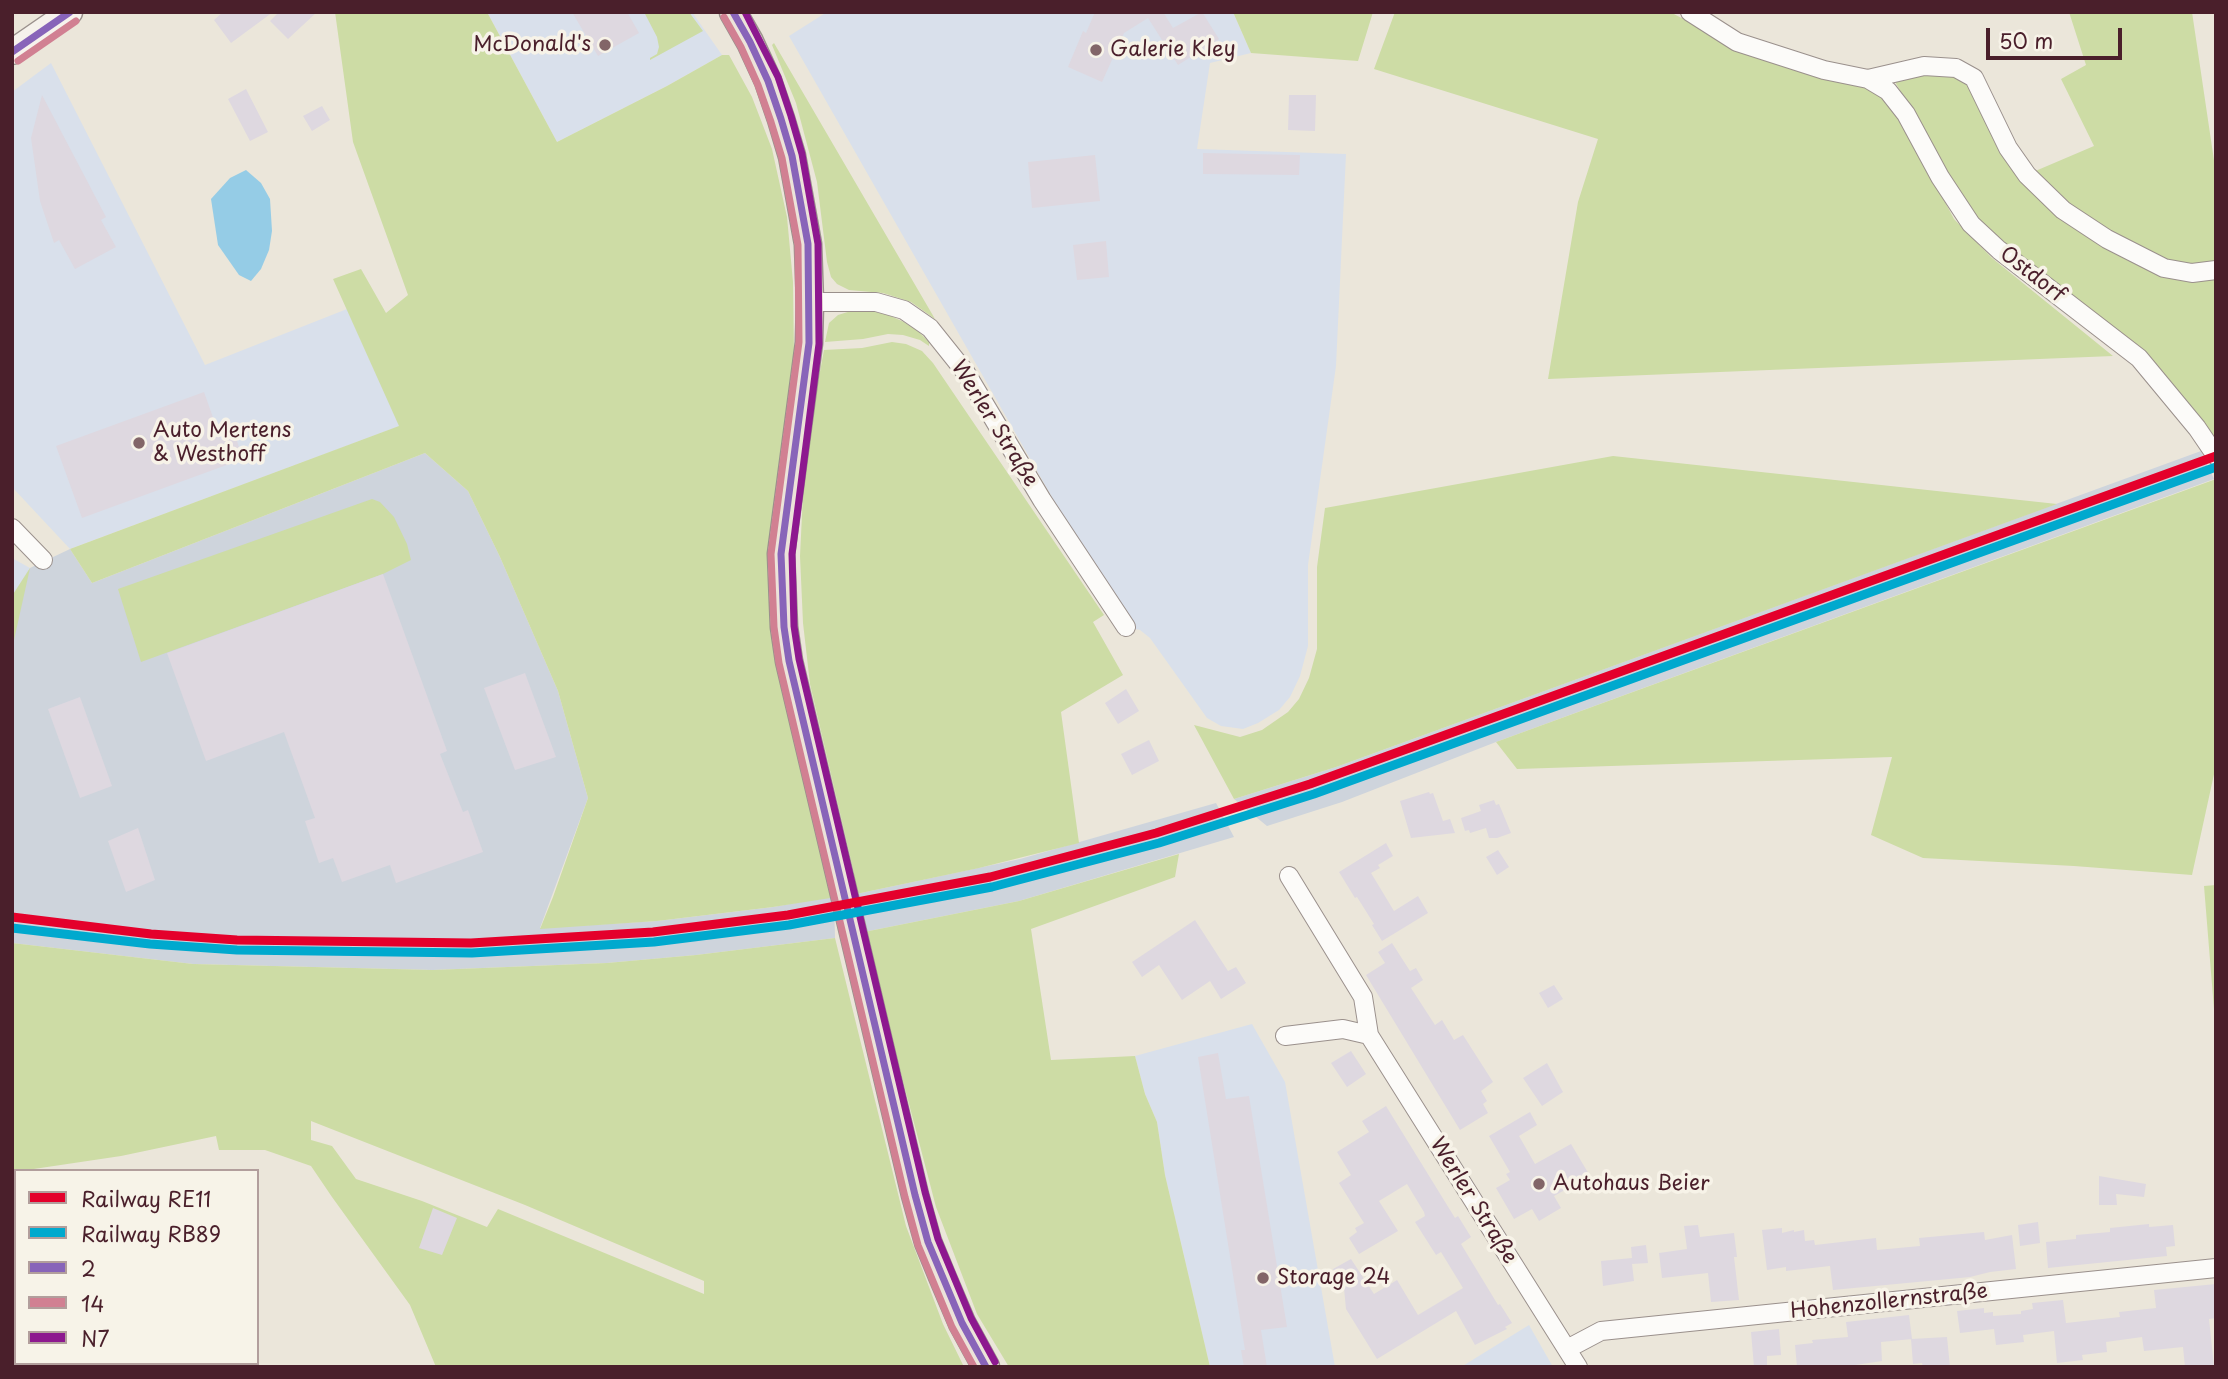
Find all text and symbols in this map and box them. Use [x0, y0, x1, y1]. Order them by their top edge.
scale bar [1990, 14, 2126, 58]
text: 50 m [1999, 24, 2053, 56]
place label: McDonald's [473, 32, 591, 58]
marker: McDonald's [597, 37, 613, 53]
place label: Galerie Kley [1110, 37, 1236, 63]
marker: Galerie Kley [1088, 42, 1104, 58]
street label: Ostdorf [1994, 242, 2070, 308]
street label: Werler Straße [945, 356, 1043, 492]
place label: Auto Mertens & Westhoff [153, 418, 291, 468]
marker: Auto Mertens & Westhoff [131, 435, 147, 451]
street label: Werler Straße [1424, 1133, 1522, 1269]
legend [14, 1169, 259, 1365]
place label: Autohaus Beier [1553, 1171, 1710, 1197]
marker: Autohaus Beier [1531, 1176, 1547, 1192]
text: Railway RE11 [81, 1182, 211, 1214]
text: Railway RB89 [81, 1217, 221, 1249]
text: 2 [81, 1252, 96, 1284]
place label: Storage 24 [1277, 1265, 1390, 1291]
marker: Storage 24 [1255, 1270, 1271, 1286]
street label: Hohenzollernstraße [1789, 1279, 1989, 1325]
text: 14 [81, 1287, 104, 1319]
text: N7 [81, 1322, 109, 1354]

